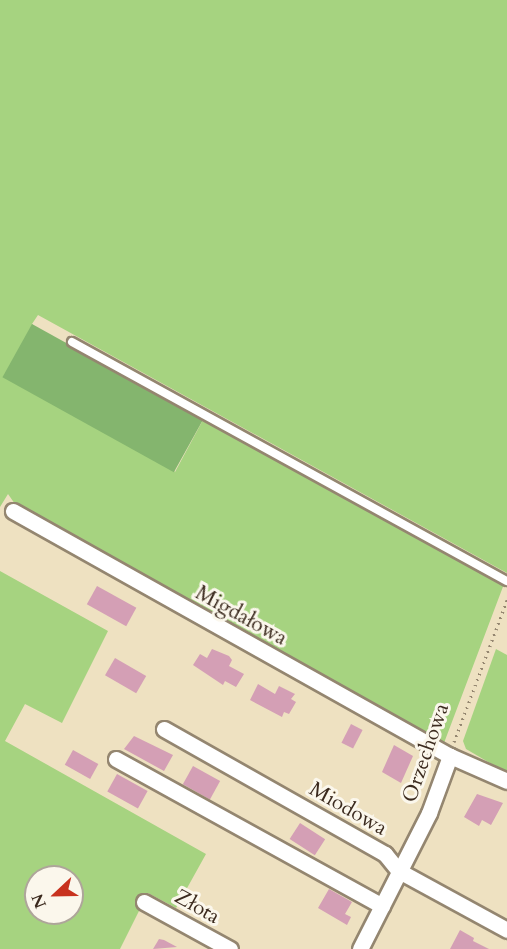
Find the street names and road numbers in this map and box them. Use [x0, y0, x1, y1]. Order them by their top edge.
street label: Migdałowa [191, 581, 291, 651]
street label: Orzechowa [397, 700, 455, 806]
street label: Miodowa [305, 777, 391, 841]
street label: Złota [170, 884, 224, 930]

